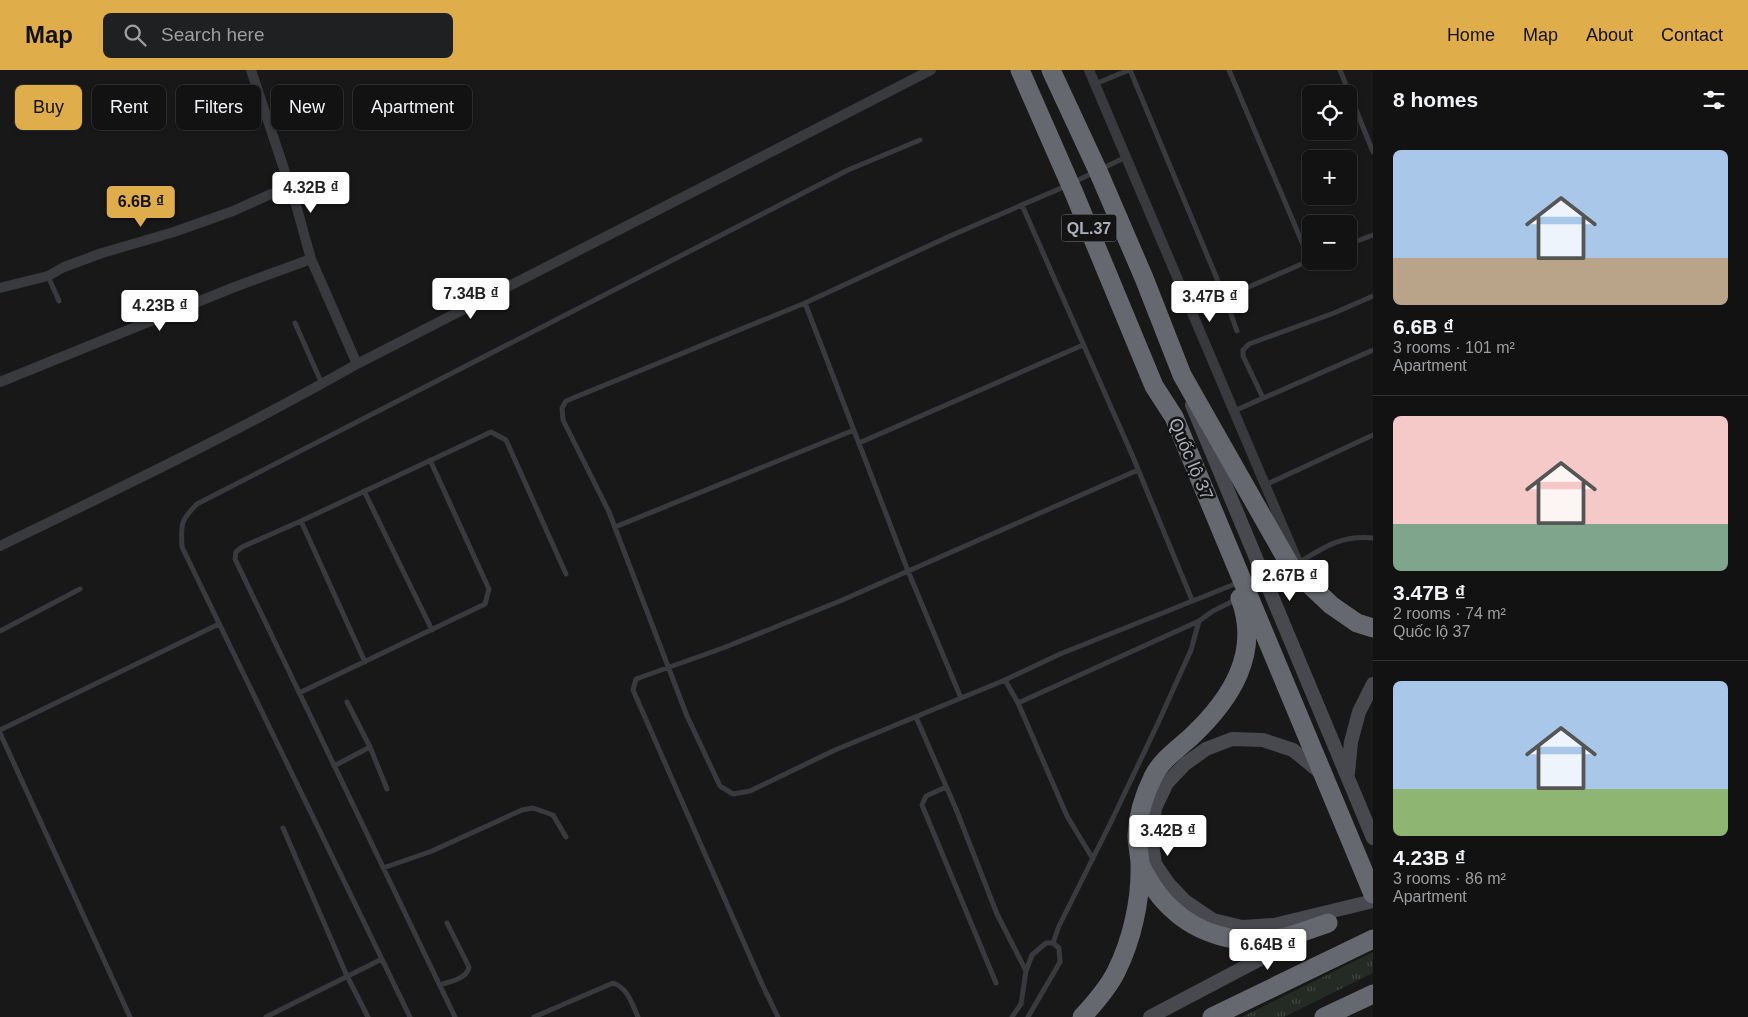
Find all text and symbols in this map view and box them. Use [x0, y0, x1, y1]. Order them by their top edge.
search box [103, 13, 453, 58]
text: Map [25, 21, 73, 48]
icon: search [121, 21, 149, 49]
text: Search here [161, 24, 265, 45]
text: Home [1447, 25, 1495, 45]
text: Map [1523, 25, 1558, 45]
text: About [1586, 25, 1633, 45]
text: Contact [1661, 25, 1723, 45]
chip: Buy [15, 85, 82, 130]
chip: Rent [92, 85, 166, 130]
chip: Filters [176, 85, 261, 130]
chip: New [271, 85, 343, 130]
chip: Apartment [353, 85, 472, 130]
map controls [1302, 85, 1357, 270]
button: locate [1302, 85, 1357, 140]
icon: filters [1700, 86, 1728, 114]
text: 8 homes [1393, 88, 1478, 111]
button: + [1302, 150, 1357, 205]
pin: 4.32B ₫ [265, 172, 357, 214]
text: 4.32B ₫ [283, 179, 339, 196]
icon: home [1516, 183, 1606, 273]
pin: 6.6B ₫ [100, 186, 182, 228]
text: 6.6B ₫ [118, 193, 164, 210]
road number: QL.37 [1062, 214, 1116, 242]
button: − [1302, 215, 1357, 270]
pin: 7.34B ₫ [425, 278, 517, 320]
pin: 3.47B ₫ [1164, 280, 1256, 323]
text: 7.34B ₫ [443, 285, 499, 302]
text: 3.47B ₫ [1182, 288, 1238, 305]
pin: 4.23B ₫ [114, 290, 206, 332]
text: 4.23B ₫ [132, 297, 188, 314]
text: 6.6B ₫ [1393, 315, 1454, 338]
text: 3 rooms · 101 m² [1393, 339, 1515, 356]
text: Apartment [1393, 357, 1467, 374]
street label: Quốc lộ 37 [1165, 415, 1217, 503]
icon: home [1516, 448, 1606, 538]
pin: 2.67B ₫ [1244, 560, 1336, 602]
text: 2.67B ₫ [1262, 567, 1318, 584]
text: 3.47B ₫ [1393, 581, 1466, 604]
text: 2 rooms · 74 m² [1393, 605, 1506, 622]
text: Quốc lộ 37 [1393, 623, 1470, 640]
icon: home [1516, 713, 1606, 803]
pin: 3.42B ₫ [1122, 814, 1214, 857]
text: 3.42B ₫ [1140, 822, 1196, 839]
text: 4.23B ₫ [1393, 846, 1466, 869]
text: 3 rooms · 86 m² [1393, 870, 1506, 887]
text: Apartment [1393, 888, 1467, 905]
pin: 6.64B ₫ [1222, 928, 1314, 971]
text: 6.64B ₫ [1240, 936, 1296, 953]

